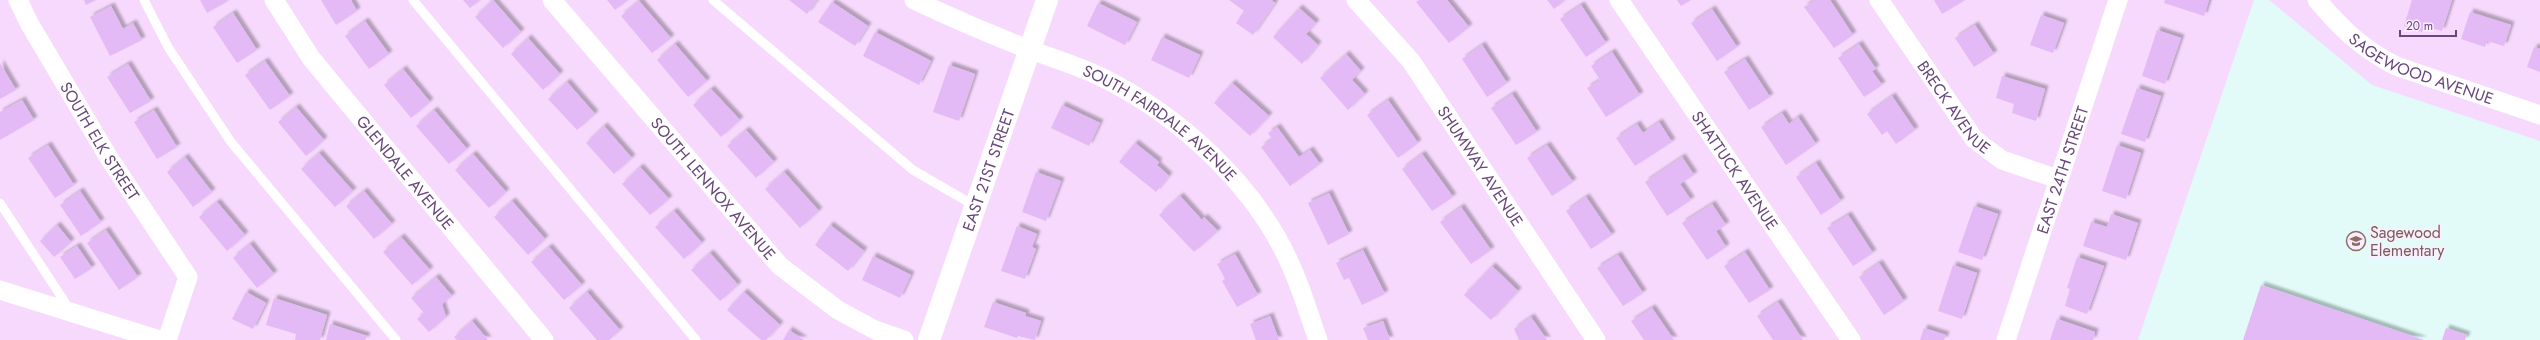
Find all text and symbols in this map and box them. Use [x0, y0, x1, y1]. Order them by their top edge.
scale bar [2400, 12, 2456, 38]
text: 20 m [2406, 17, 2433, 35]
street label: SAGEWOOD AVENUE [2344, 27, 2497, 110]
street label: BRECK AVENUE [1912, 56, 1995, 159]
street label: SOUTH FAIRDALE AVENUE [1079, 59, 1242, 186]
street label: SOUTH ELK STREET [55, 77, 146, 205]
street label: SHUMWAY AVENUE [1432, 101, 1529, 231]
street label: EAST 24TH STREET [2030, 103, 2094, 237]
street label: EAST 21ST STREET [956, 105, 1020, 234]
street label: SHATTUCK AVENUE [1686, 106, 1784, 234]
street label: GLENDALE AVENUE [351, 110, 460, 234]
street label: SOUTH LENNOX AVENUE [646, 112, 781, 265]
place label: Sagewood Elementary [2370, 221, 2445, 262]
school or university icon: Sagewood Elementary [2345, 230, 2367, 252]

